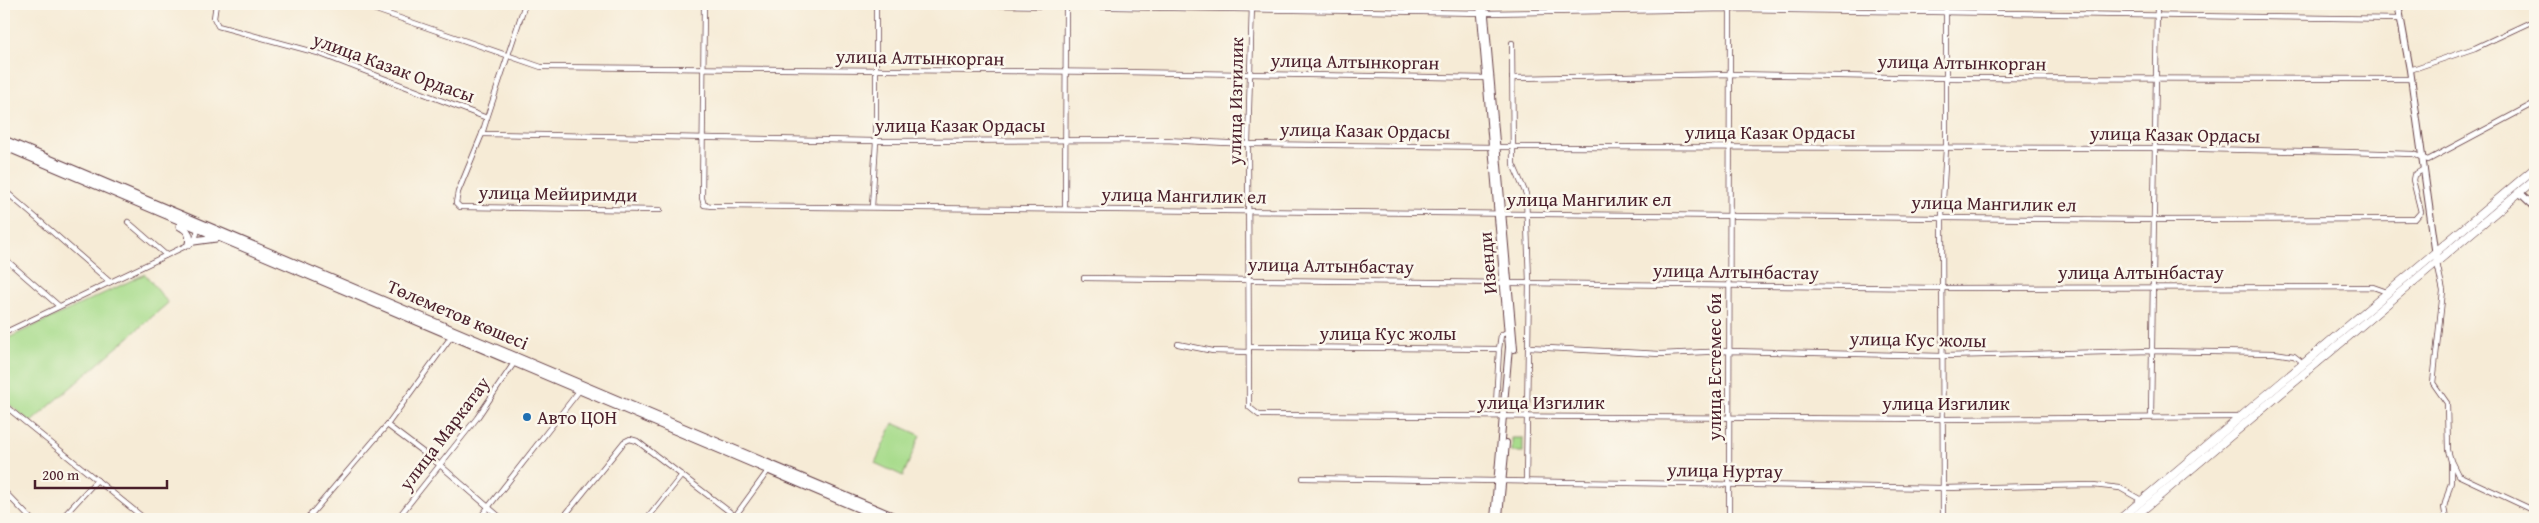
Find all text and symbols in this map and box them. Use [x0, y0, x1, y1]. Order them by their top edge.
street label: улица Казак Ордасы [308, 24, 479, 109]
street label: улица Изгилик [1220, 37, 1250, 166]
street label: улица Алтынкорган [834, 42, 1005, 72]
street label: улица Алтынкорган [1269, 46, 1440, 76]
street label: улица Алтынкорган [1876, 47, 2047, 77]
street label: улица Казак Ордасы [874, 111, 1045, 139]
street label: улица Казак Ордасы [1279, 114, 1450, 145]
street label: улица Казак Ордасы [1684, 118, 1855, 146]
street label: улица Казак Ордасы [2089, 118, 2260, 149]
street label: улица Мейиримди [477, 178, 638, 208]
street label: улица Мангилик ел [1100, 180, 1267, 210]
street label: улица Мангилик ел [1505, 185, 1672, 213]
street label: улица Мангилик ел [1910, 188, 2077, 218]
street label: Изенди [1470, 231, 1504, 295]
street label: улица Алтынбастау [1247, 250, 1415, 280]
street label: улица Алтынбастау [1652, 256, 1820, 286]
street label: улица Алтынбастау [2057, 258, 2224, 286]
street label: Төлеметов көшесі [383, 272, 533, 356]
street label: улица Естемес би [1700, 293, 1728, 442]
street label: улица Кус жолы [1319, 319, 1456, 347]
street label: улица Кус жолы [1848, 324, 1987, 354]
street label: улица Маркатау [391, 370, 496, 497]
street label: улица Изгилик [1476, 388, 1605, 416]
street label: улица Изгилик [1881, 389, 2010, 417]
place label: Авто ЦОН [537, 403, 617, 431]
marker: Авто ЦОН [521, 411, 533, 423]
street label: улица Нуртау [1666, 455, 1784, 485]
scale bar [35, 458, 168, 490]
text: 200 m [42, 464, 80, 485]

